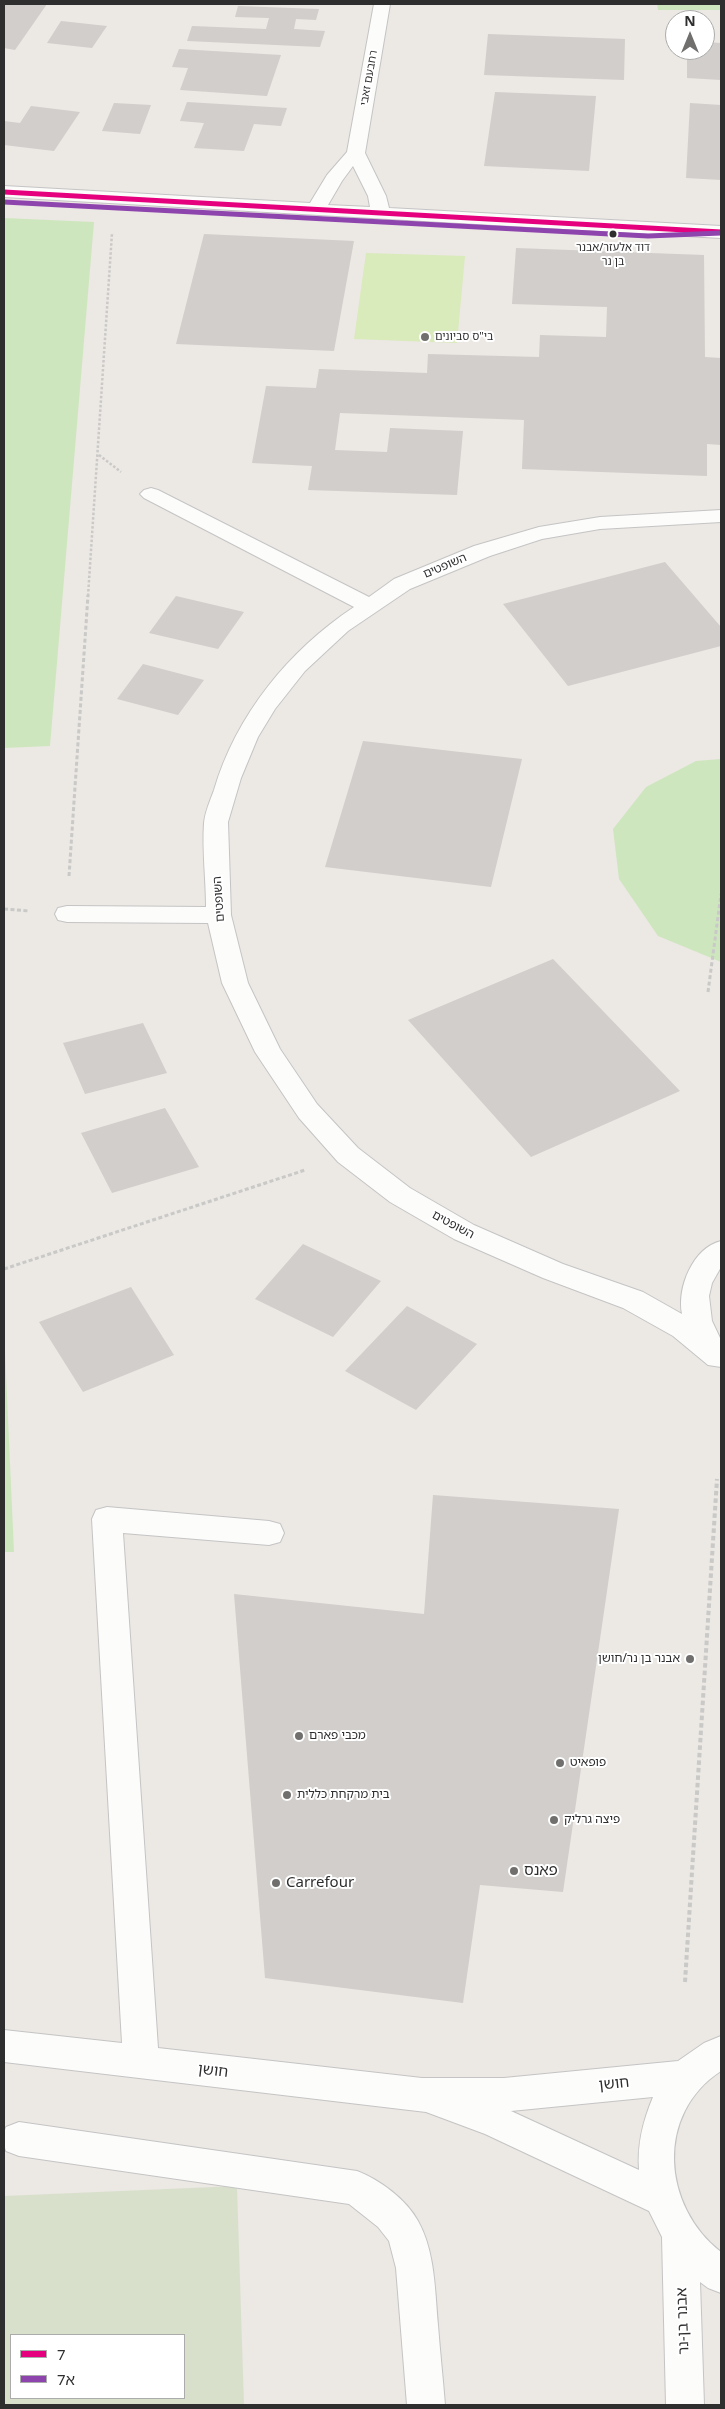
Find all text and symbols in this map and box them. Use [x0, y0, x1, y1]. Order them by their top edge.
north arrow [665, 10, 715, 60]
text: N [684, 11, 696, 30]
street label: רחבעם זאבי [358, 49, 380, 107]
marker: דוד אלעזר/אבנר בן נר [608, 229, 618, 239]
place label: דוד אלעזר/אבנר בן נר [576, 241, 650, 267]
place label: בי"ס סביונים [435, 330, 493, 344]
marker: בי"ס סביונים [419, 331, 431, 343]
street label: השופטים [421, 550, 469, 582]
street label: השופטים [210, 876, 228, 922]
street label: השופטים [429, 1208, 477, 1242]
place label: אבנר בן נר/חושן [598, 1652, 680, 1666]
marker: אבנר בן נר/חושן [684, 1653, 696, 1665]
place label: מכבי פארם [309, 1729, 366, 1743]
marker: מכבי פארם [293, 1730, 305, 1742]
place label: פופאיט [570, 1756, 606, 1770]
marker: פופאיט [554, 1757, 566, 1769]
place label: בית מרקחת כללית [297, 1788, 390, 1802]
marker: בית מרקחת כללית [281, 1789, 293, 1801]
place label: פיצה גרליק [564, 1813, 620, 1827]
marker: פיצה גרליק [548, 1814, 560, 1826]
place label: פאנס [524, 1862, 558, 1880]
marker: פאנס [508, 1865, 520, 1877]
place label: Carrefour [286, 1874, 354, 1892]
marker: Carrefour [270, 1877, 282, 1889]
street label: חושן [197, 2060, 229, 2082]
street label: חושן [598, 2073, 630, 2095]
street label: אבנר בן-נר [673, 2287, 693, 2355]
legend [10, 2334, 185, 2399]
text: 7 [57, 2344, 66, 2364]
text: 7א [57, 2369, 75, 2389]

